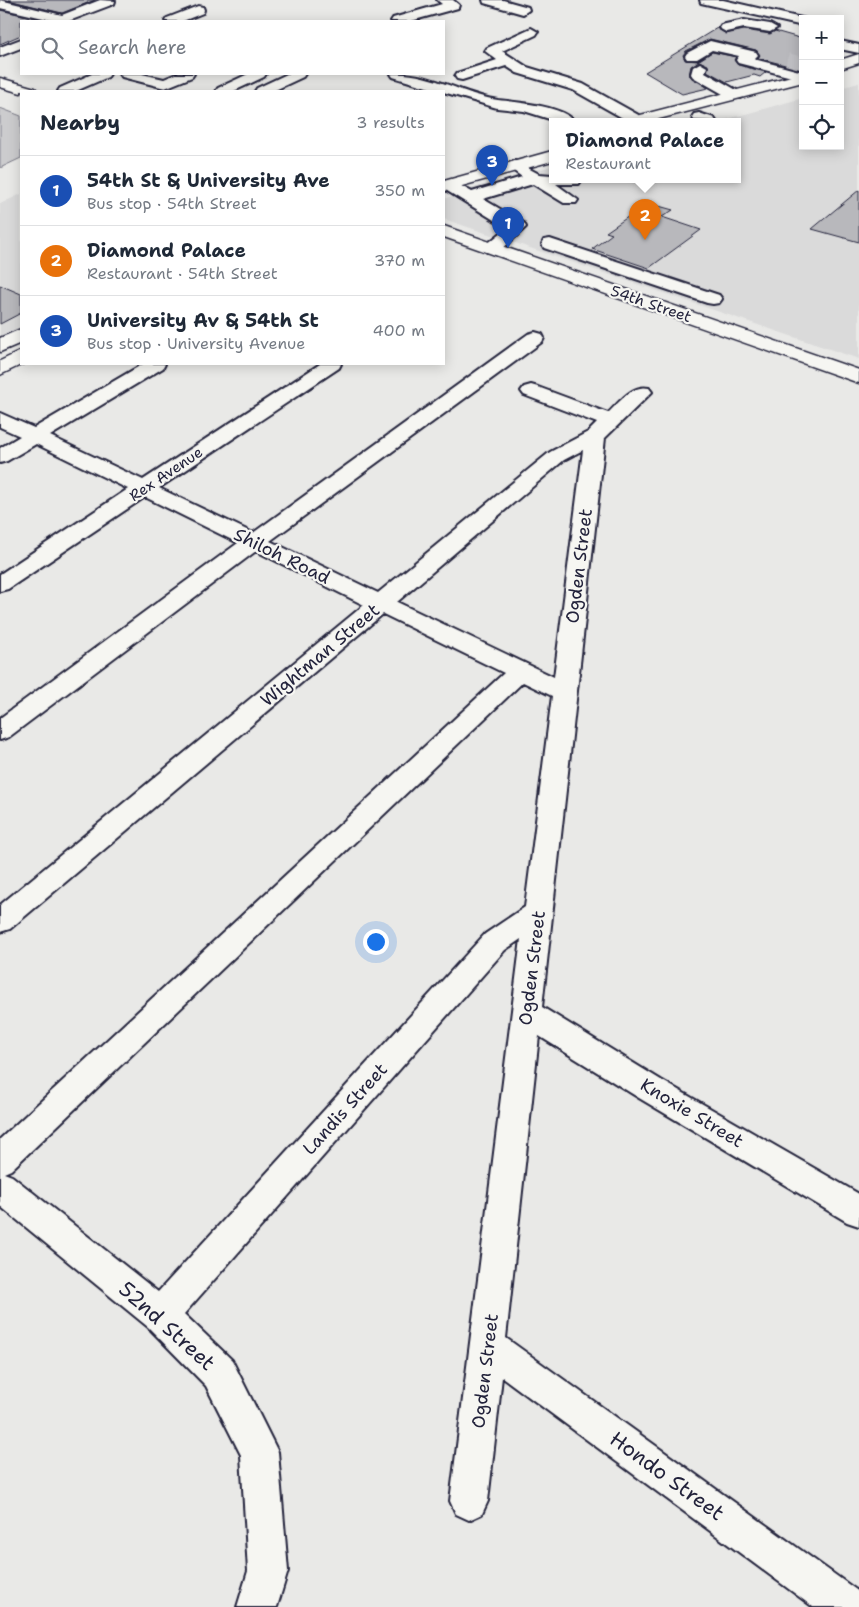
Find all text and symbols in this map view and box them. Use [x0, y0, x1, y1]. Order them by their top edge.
map controls [799, 15, 844, 150]
button: + [799, 15, 844, 60]
search box [20, 20, 445, 75]
icon: search [38, 34, 66, 62]
text: Search here [78, 35, 187, 60]
button: − [799, 60, 844, 105]
button: locate [799, 105, 844, 150]
text: Nearby [40, 109, 120, 137]
text: 3 results [356, 112, 425, 133]
popup [549, 118, 741, 183]
text: Diamond Palace [566, 128, 724, 153]
pin: 3 [476, 145, 508, 186]
text: Restaurant [566, 153, 651, 174]
text: 54th St & University Ave [87, 168, 330, 193]
text: 1 [52, 180, 60, 201]
text: 350 m [374, 180, 425, 201]
text: Bus stop · 54th Street [87, 193, 257, 214]
pin: 2 [629, 199, 661, 240]
pin: 1 [492, 207, 524, 248]
text: Diamond Palace [87, 238, 246, 263]
text: 2 [50, 250, 62, 271]
text: 370 m [374, 250, 425, 271]
text: Restaurant · 54th Street [87, 263, 278, 284]
street label: 54th Street [608, 281, 694, 327]
text: University Av & 54th St [87, 308, 319, 333]
text: 3 [50, 320, 62, 341]
text: 400 m [372, 320, 425, 341]
text: Bus stop · University Avenue [87, 333, 305, 354]
street label: Rex Avenue [125, 442, 207, 506]
street label: Ogden Street [560, 507, 598, 625]
street label: Shiloh Road [230, 522, 334, 590]
street label: Wightman Street [255, 598, 385, 712]
street label: Ogden Street [513, 909, 551, 1027]
your location [363, 929, 389, 955]
street label: Landis Street [297, 1058, 393, 1160]
street label: Knoxie Street [636, 1073, 748, 1153]
street label: 52nd Street [113, 1275, 221, 1377]
street label: Ogden Street [466, 1312, 504, 1430]
street label: Hondo Street [604, 1425, 730, 1527]

